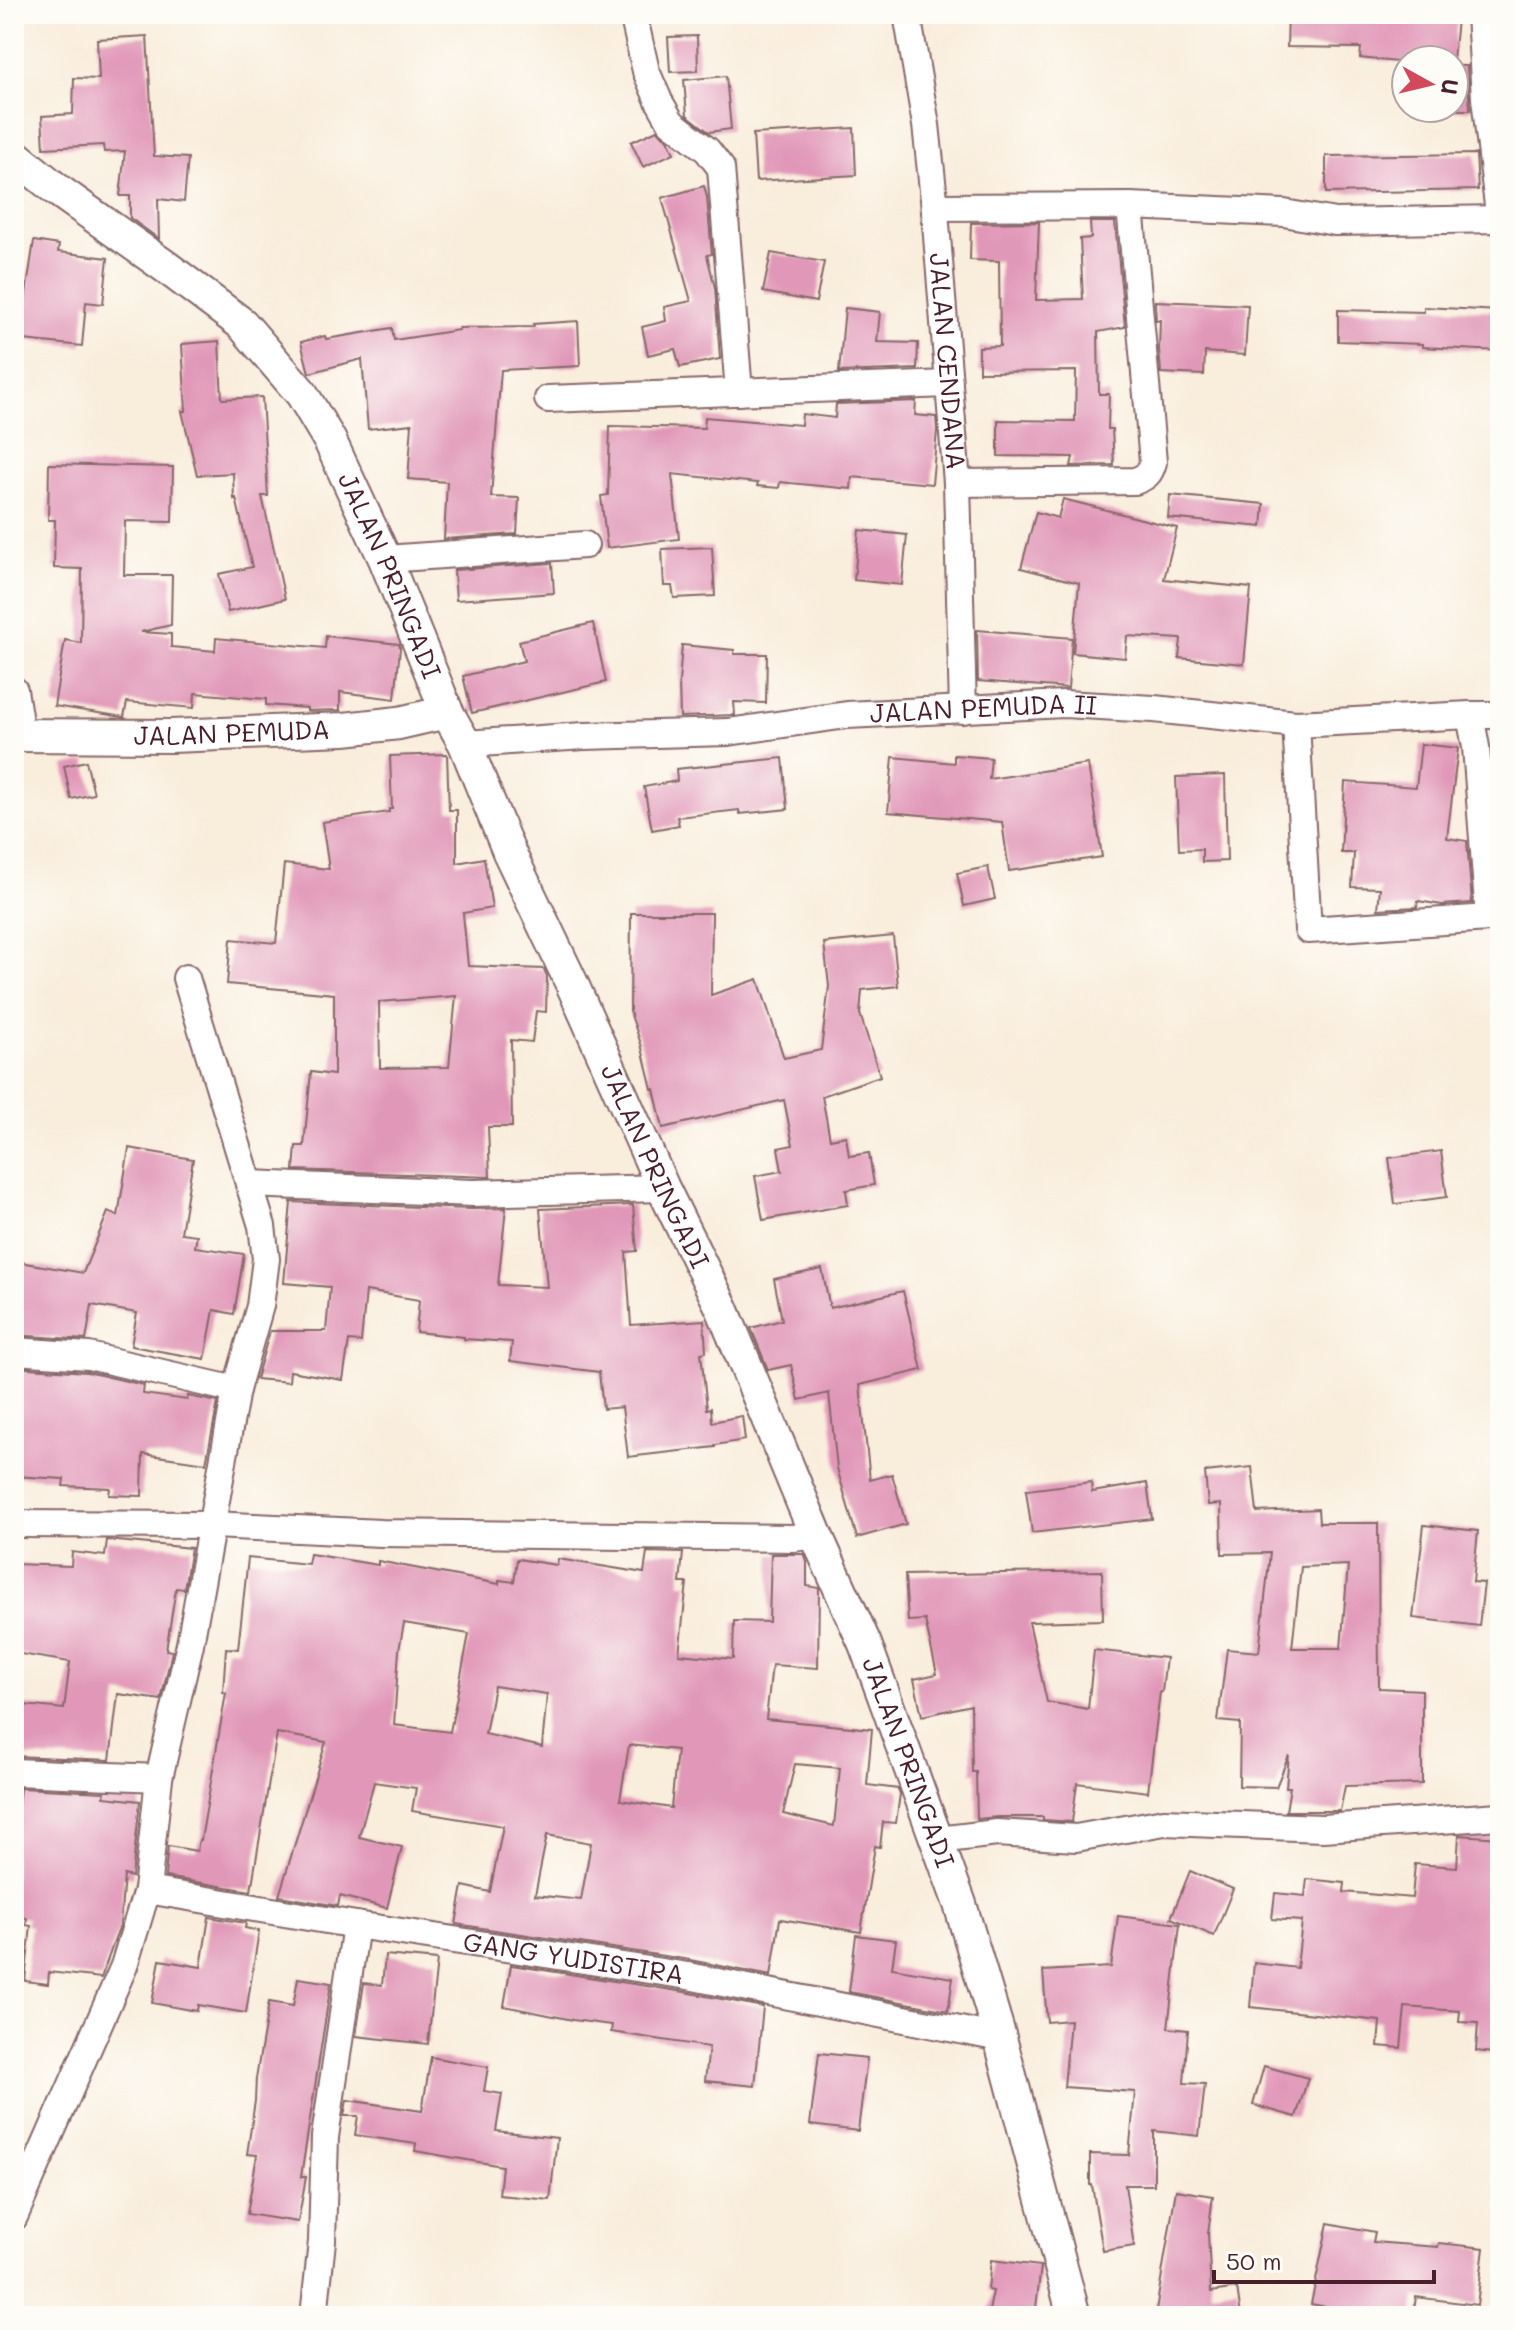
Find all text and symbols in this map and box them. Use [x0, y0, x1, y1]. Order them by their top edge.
north arrow [1390, 44, 1470, 124]
text: U [1435, 77, 1466, 97]
street label: JALAN CENDANA [922, 252, 974, 471]
street label: JALAN PRINGADI [331, 467, 450, 683]
street label: JALAN PEMUDA II [869, 686, 1098, 730]
street label: JALAN PEMUDA [134, 712, 331, 752]
street label: JALAN PRINGADI [594, 1059, 718, 1274]
street label: JALAN PRINGADI [855, 1652, 963, 1872]
street label: GANG YUDISTIRA [461, 1924, 686, 1991]
scale bar [1214, 2234, 1434, 2284]
text: 50 m [1226, 2245, 1282, 2276]

